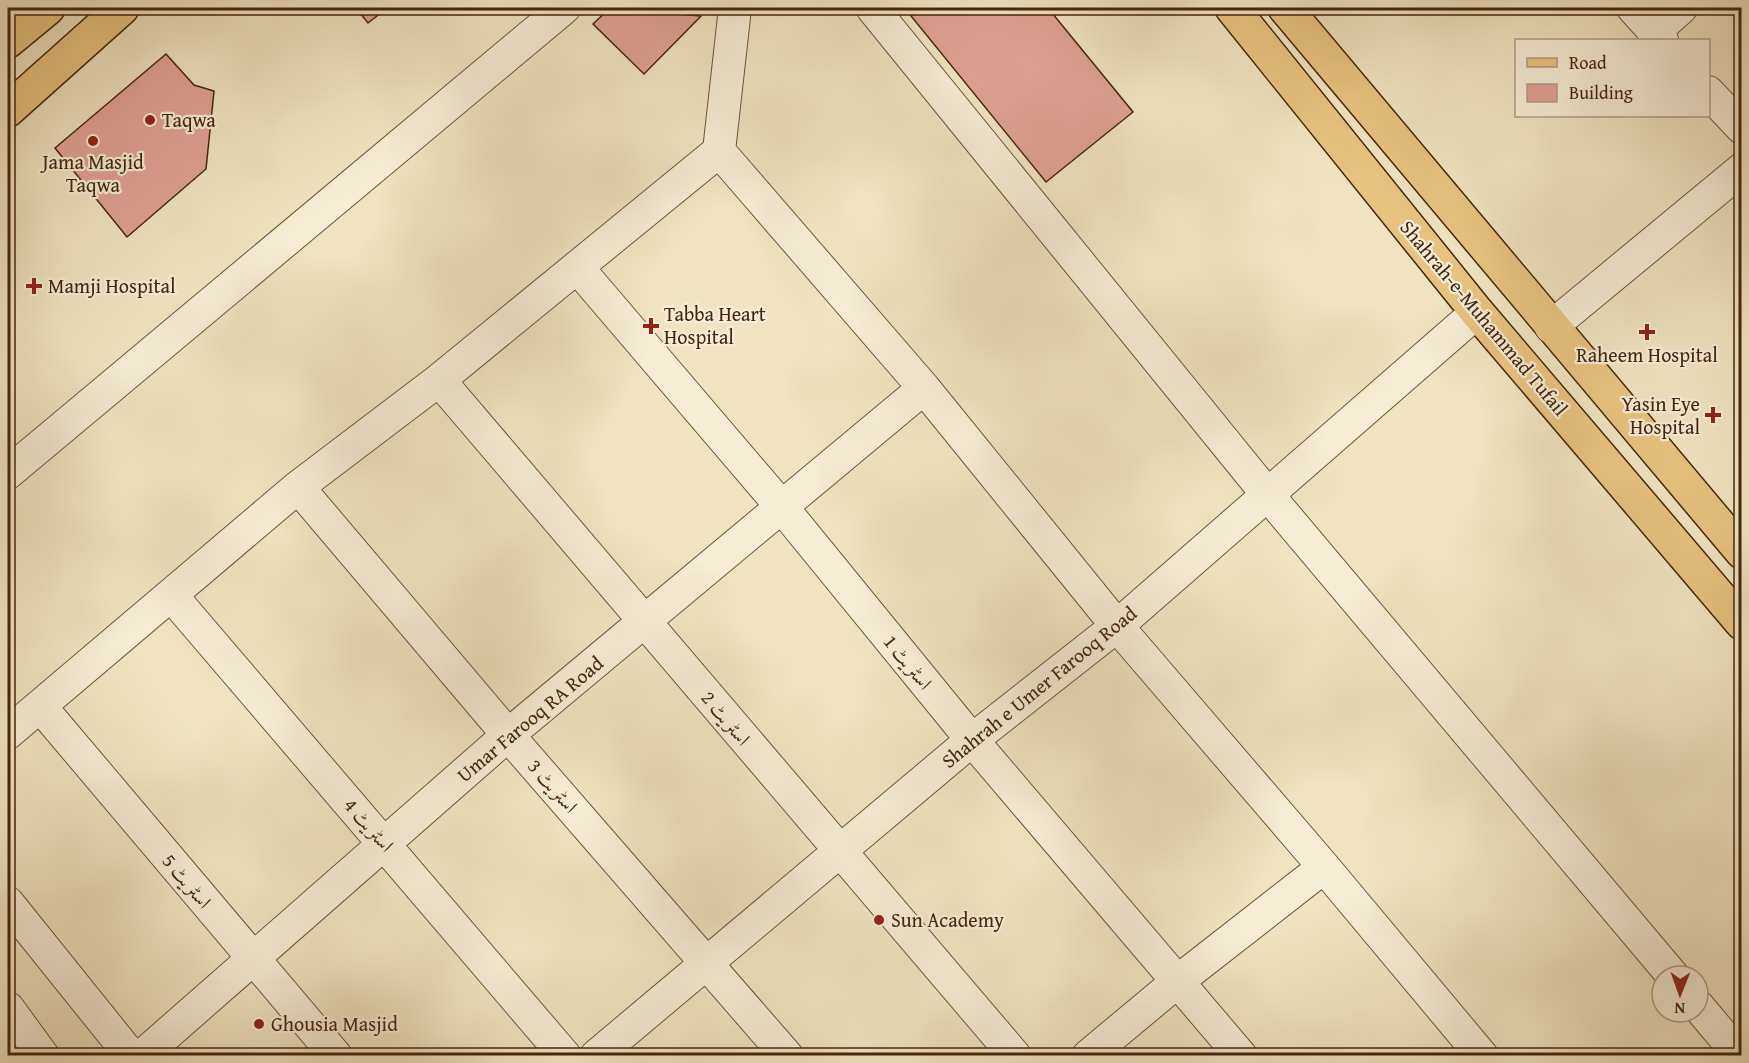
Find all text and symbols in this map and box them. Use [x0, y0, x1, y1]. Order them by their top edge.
legend [1515, 39, 1710, 117]
text: Road [1569, 49, 1607, 76]
text: Building [1569, 79, 1633, 106]
place label: Taqwa [162, 105, 216, 134]
marker: Taqwa [143, 113, 157, 127]
marker: Jama Masjid Taqwa [86, 134, 100, 148]
place label: Jama Masjid Taqwa [39, 147, 144, 199]
street label: Shahrah-e-Muhammad Tufail [1394, 213, 1575, 422]
place label: Mamji Hospital [48, 271, 176, 300]
marker: Mamji Hospital [25, 277, 43, 295]
place label: Tabba Heart Hospital [664, 299, 766, 351]
marker: Tabba Heart Hospital [642, 317, 660, 335]
marker: Raheem Hospital [1638, 323, 1656, 341]
place label: Raheem Hospital [1576, 340, 1718, 369]
place label: Yasin Eye Hospital [1621, 389, 1700, 441]
marker: Yasin Eye Hospital [1704, 406, 1722, 424]
street label: Shahrah e Umer Farooq Road [935, 598, 1143, 775]
street label: اسٹریٹ 1 [877, 628, 940, 696]
street label: Umar Farooq RA Road [450, 648, 609, 789]
street label: اسٹریٹ 2 [695, 684, 758, 751]
street label: اسٹریٹ 3 [522, 752, 585, 819]
street label: اسٹریٹ 4 [338, 791, 401, 858]
street label: اسٹریٹ 5 [156, 847, 219, 914]
place label: Sun Academy [891, 905, 1004, 934]
marker: Sun Academy [872, 913, 886, 927]
north arrow [1650, 964, 1710, 1024]
text: N [1674, 997, 1685, 1021]
place label: Ghousia Masjid [271, 1009, 398, 1038]
marker: Ghousia Masjid [252, 1017, 266, 1031]

